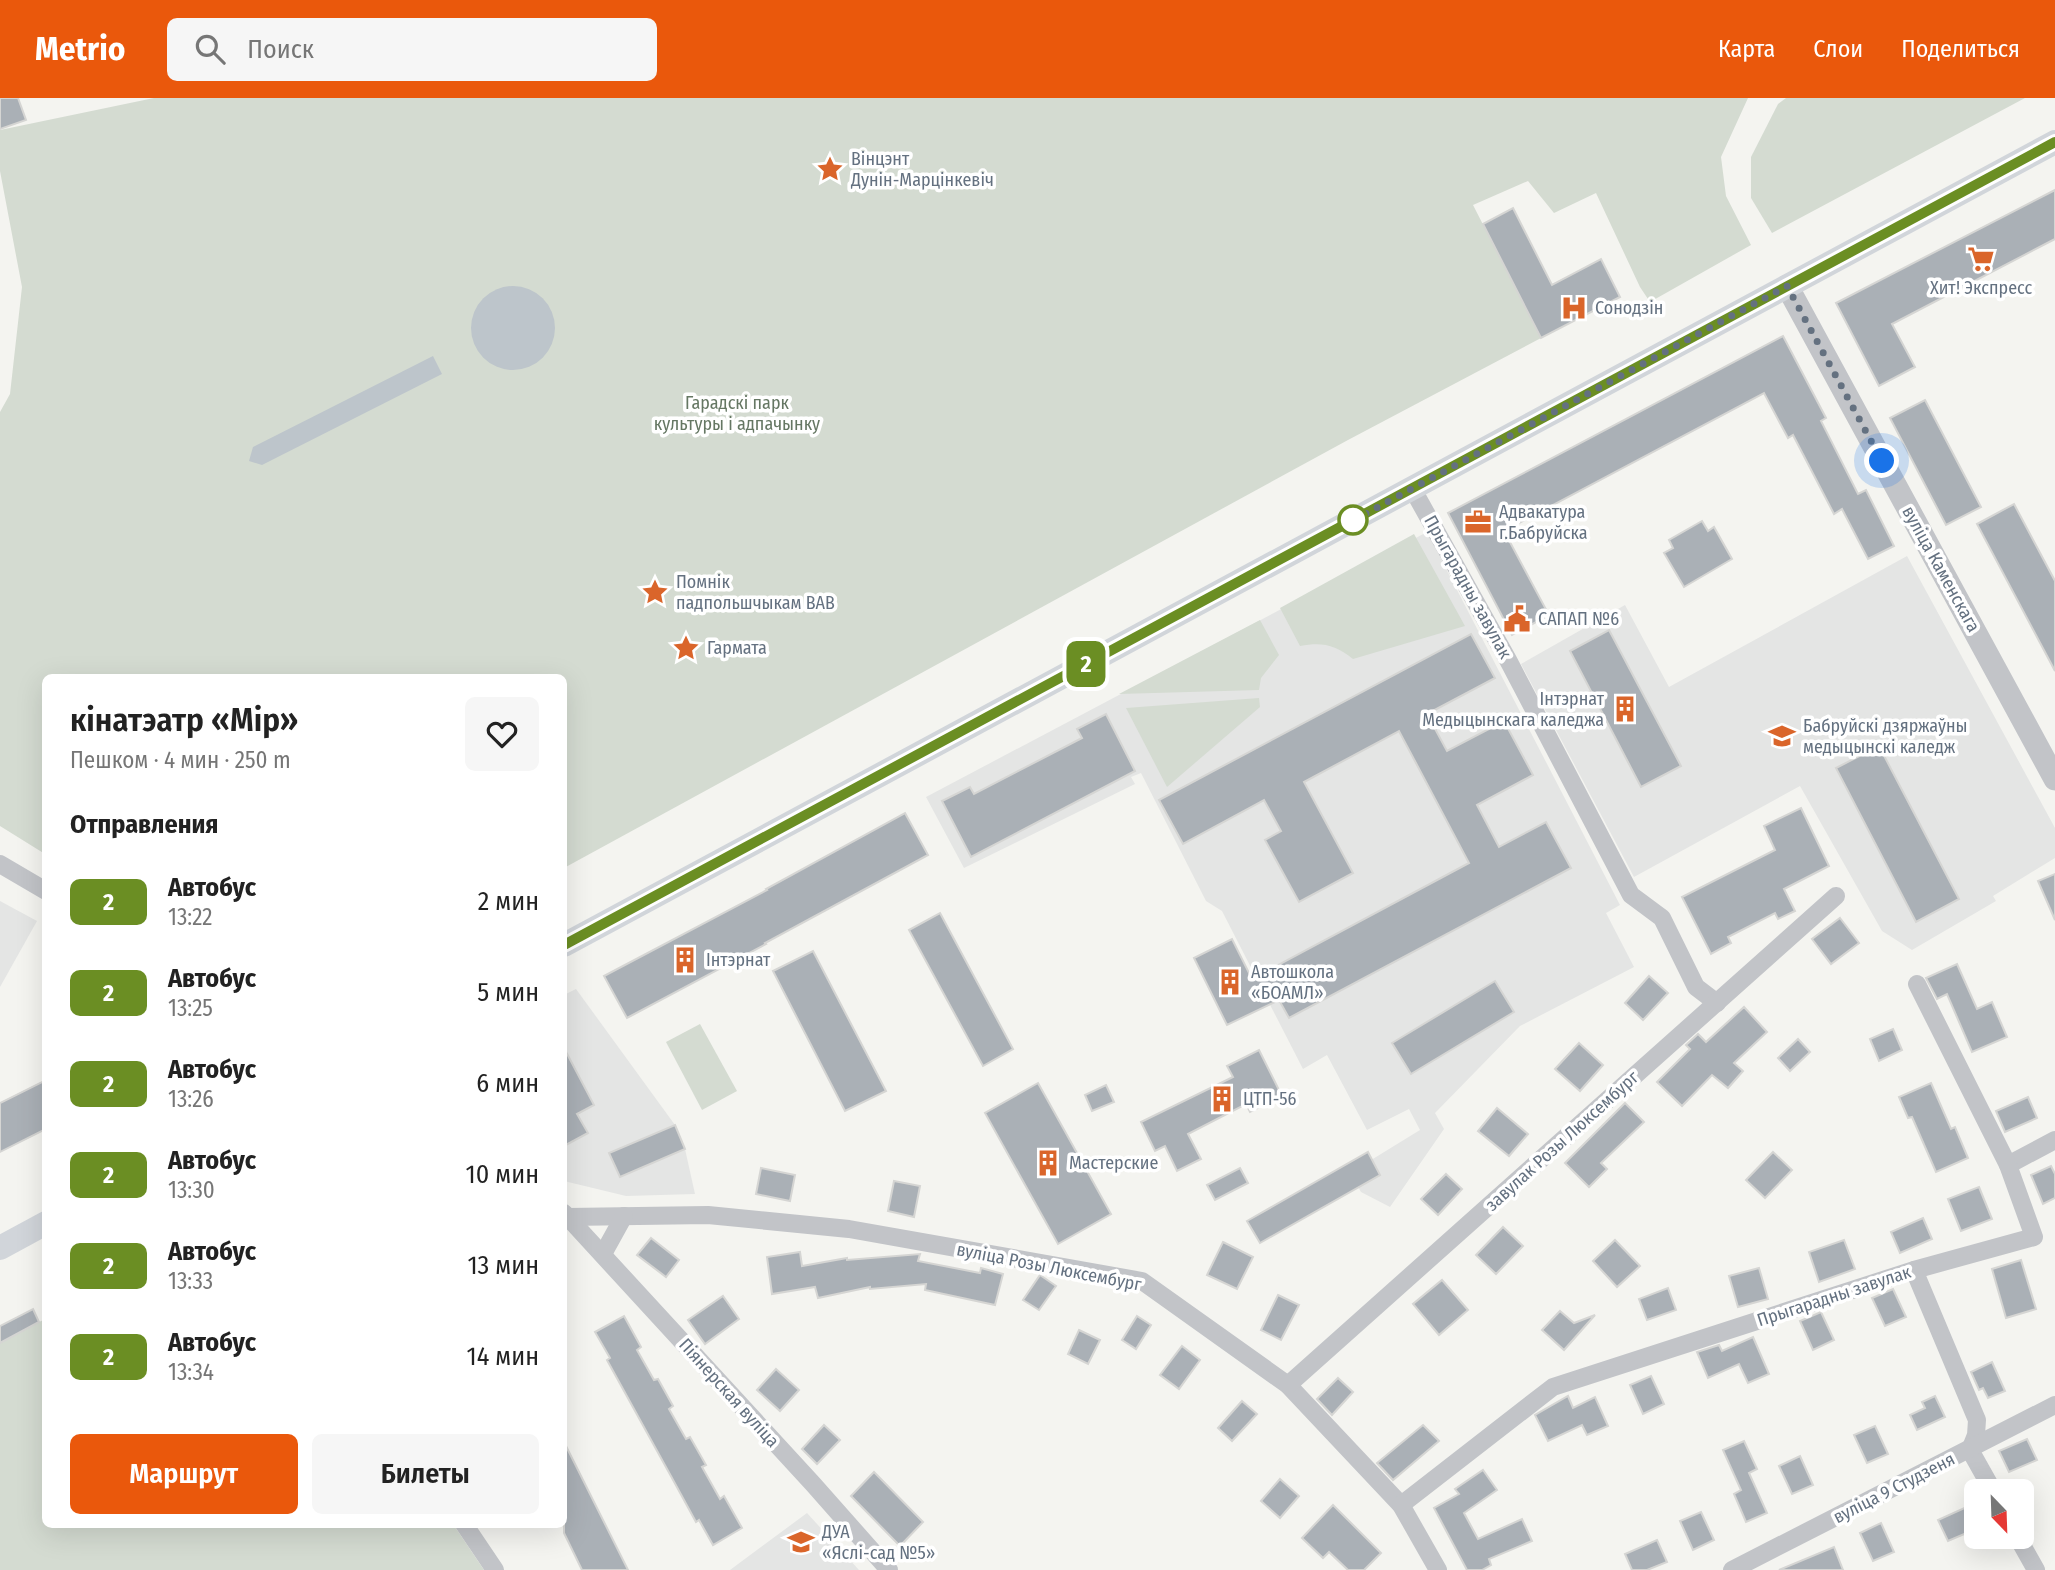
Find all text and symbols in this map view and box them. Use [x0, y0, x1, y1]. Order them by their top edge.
search box [167, 18, 657, 81]
text: Metrio [35, 29, 125, 69]
icon: search [191, 30, 229, 68]
text: Поиск [247, 34, 314, 65]
text: Карта [1718, 35, 1775, 63]
text: Слои [1813, 35, 1863, 63]
text: Поделиться [1901, 35, 2020, 63]
place label: Вінцэнт Дунін-Марцінкевіч [850, 148, 994, 191]
place icon: Вінцэнт Дунін-Марцінкевіч [815, 154, 845, 184]
supermarket icon: Хит! Экспресс [1966, 244, 1996, 274]
place label: Хит! Экспресс [1930, 277, 2032, 299]
hospital icon: Сонодзін [1559, 293, 1589, 323]
place label: Сонодзін [1595, 297, 1663, 319]
park label: Гарадскі парк культуры і адпачынку [654, 392, 820, 435]
your location [1864, 443, 1899, 478]
place label: Адвакатура г.Бабруйска [1499, 501, 1588, 544]
street label: вуліца Каменскага [1897, 502, 1985, 636]
unlabelled marker [1338, 505, 1368, 535]
office icon: Адвакатура г.Бабруйска [1463, 507, 1493, 537]
street label: Прыгарадны завулак [1419, 512, 1517, 663]
place label: Помнік падпольшчыкам ВАВ [676, 571, 835, 614]
place icon: Помнік падпольшчыкам ВАВ [640, 577, 670, 607]
public building icon: САПАП №6 [1502, 604, 1532, 634]
place label: САПАП №6 [1538, 608, 1619, 630]
place icon: Гармата [671, 633, 701, 663]
place label: Гармата [707, 637, 767, 659]
line badge: 2 [1063, 641, 1109, 687]
text: 2 [1080, 650, 1092, 678]
place label: Інтэрнат Медыцынскага каледжа [1422, 688, 1605, 731]
building icon: Інтэрнат Медыцынскага каледжа [1610, 694, 1640, 724]
button: heart [465, 697, 539, 771]
text: кінатэатр «Мір» [70, 700, 298, 740]
place label: Бабруйскі дзяржаўны медыцынскі каледж [1803, 715, 1967, 758]
school or university icon: Бабруйскі дзяржаўны медыцынскі каледж [1767, 721, 1797, 751]
text: Пешком · 4 мин · 250 m [70, 746, 291, 774]
text: Отправления [70, 809, 219, 840]
text: Автобус [168, 872, 256, 903]
text: 2 мин [478, 886, 539, 917]
text: 2 [103, 888, 114, 916]
text: 13:22 [168, 903, 213, 931]
building icon: Інтэрнат [670, 945, 700, 975]
place label: Інтэрнат [706, 949, 771, 971]
place label: Автошкола «БОАМЛ» [1251, 961, 1334, 1004]
text: Автобус [168, 963, 256, 994]
building icon: Автошкола «БОАМЛ» [1215, 967, 1245, 997]
text: 5 мин [477, 977, 539, 1008]
text: 2 [103, 979, 114, 1007]
text: 13:25 [168, 994, 213, 1022]
text: Автобус [168, 1054, 256, 1085]
street label: завулак Розы Люксембург [1481, 1066, 1643, 1216]
text: 6 мин [476, 1068, 539, 1099]
text: 2 [103, 1070, 114, 1098]
building icon: ЦТП-56 [1207, 1084, 1237, 1114]
text: 13:26 [168, 1085, 214, 1113]
place label: ЦТП-56 [1243, 1088, 1296, 1110]
text: Автобус [168, 1145, 256, 1176]
building icon: Мастерские [1033, 1148, 1063, 1178]
place label: Мастерские [1069, 1152, 1158, 1174]
text: 10 мин [466, 1159, 539, 1190]
text: 2 [103, 1161, 114, 1189]
text: 13:30 [168, 1176, 215, 1204]
text: Автобус [168, 1236, 256, 1267]
street label: вуліца Розы Люксембург [955, 1238, 1143, 1296]
text: 13 мин [467, 1250, 539, 1281]
text: 2 [103, 1252, 114, 1280]
street label: Прыгарадны завулак [1754, 1261, 1914, 1331]
text: 13:33 [168, 1267, 213, 1295]
text: Автобус [168, 1327, 256, 1358]
street label: Піянерская вуліца [674, 1334, 784, 1452]
text: 14 мин [467, 1341, 539, 1372]
text: 2 [103, 1343, 114, 1371]
text: 13:34 [168, 1358, 214, 1386]
button: Маршрут [70, 1434, 298, 1514]
button: Билеты [312, 1434, 539, 1514]
street label: вуліца 9 Студзеня [1829, 1448, 1959, 1528]
north arrow [1964, 1479, 2034, 1549]
map controls [1964, 1479, 2034, 1549]
place label: ДУА «Яслі-сад №5» [821, 1521, 935, 1564]
school or university icon: ДУА «Яслі-сад №5» [786, 1527, 816, 1557]

